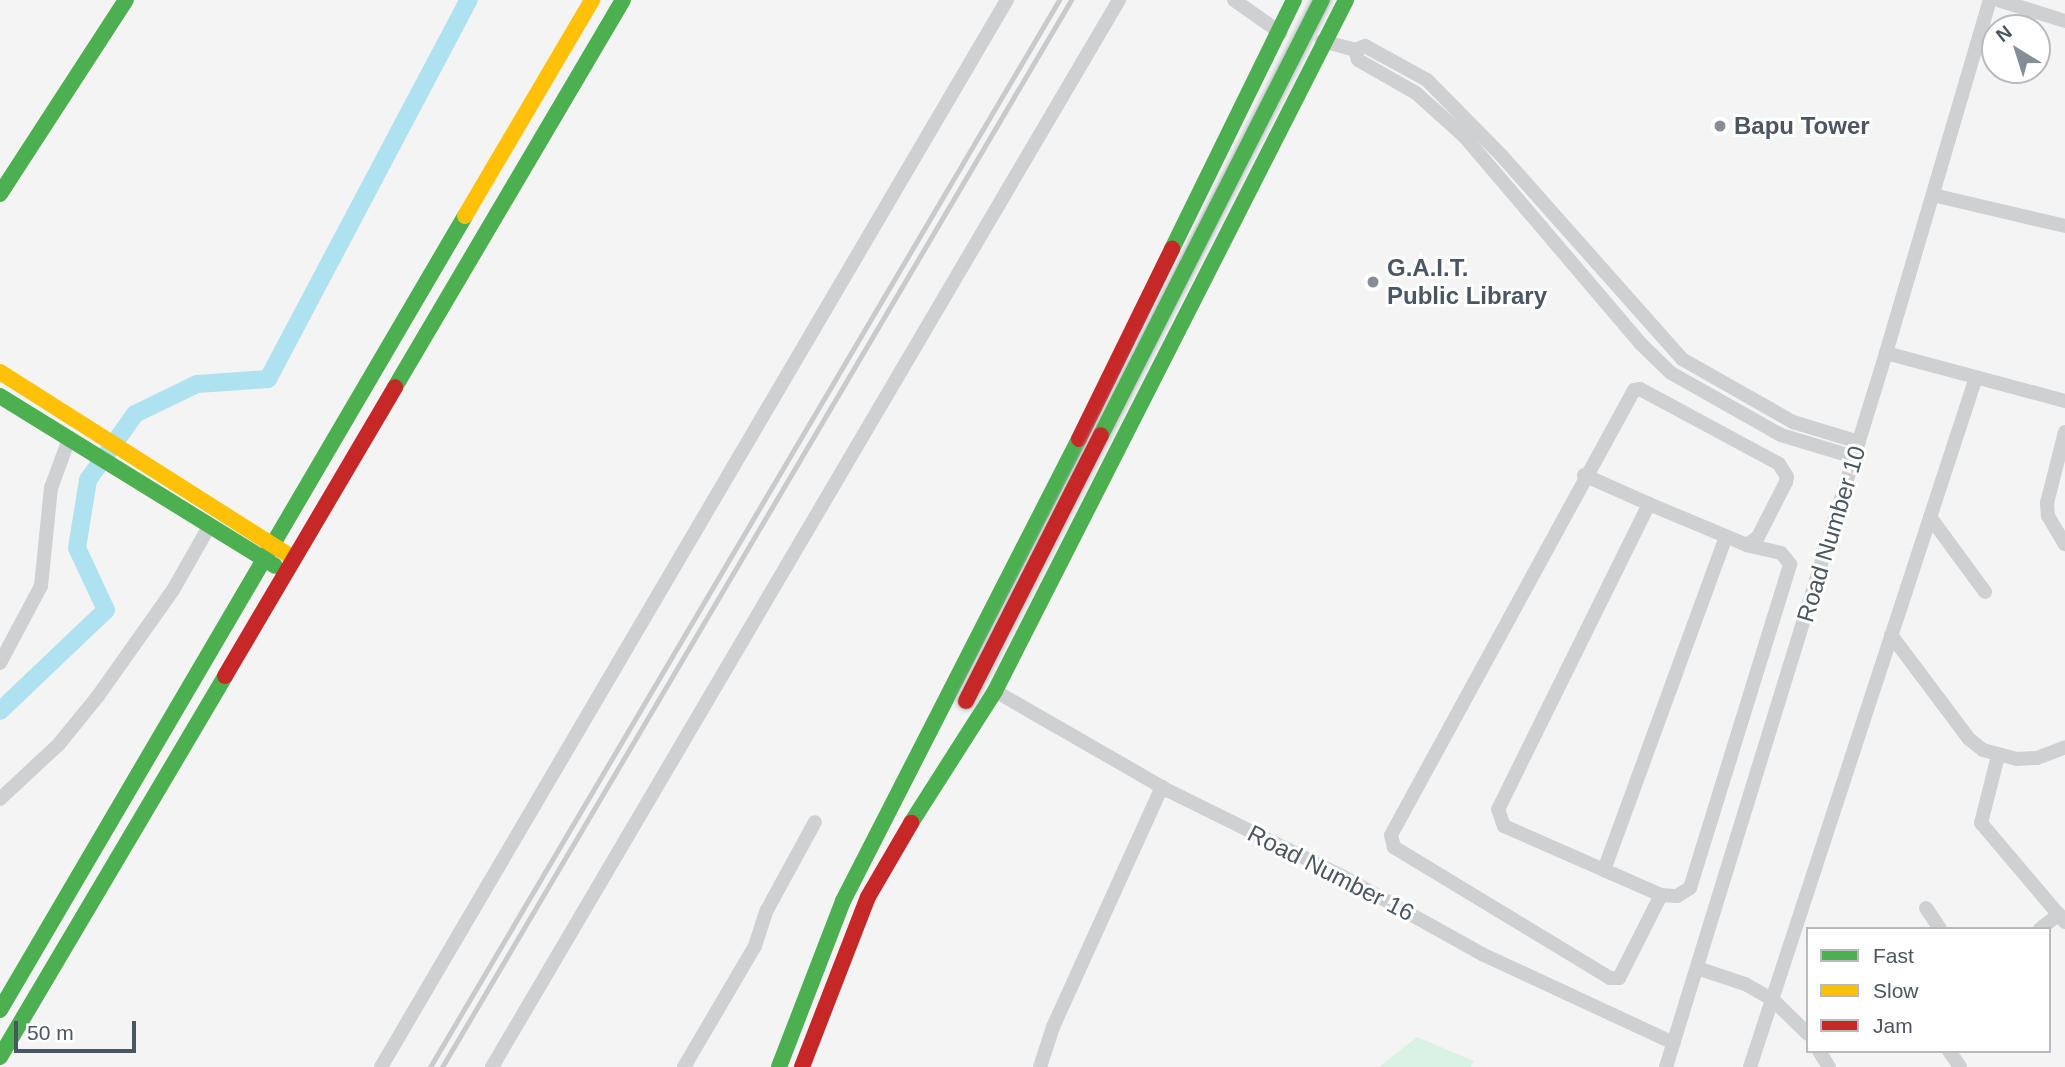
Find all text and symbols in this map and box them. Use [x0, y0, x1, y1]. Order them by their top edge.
north arrow [1981, 14, 2051, 84]
text: N [1992, 21, 2016, 46]
place label: Bapu Tower [1734, 112, 1870, 140]
marker: Bapu Tower [1712, 118, 1728, 134]
place label: G.A.I.T. Public Library [1387, 254, 1547, 310]
marker: G.A.I.T. Public Library [1365, 274, 1381, 290]
street label: Road Number 10 [1791, 442, 1871, 626]
street label: Road Number 16 [1243, 819, 1419, 927]
legend [1806, 927, 2051, 1053]
text: Fast [1873, 944, 1914, 967]
text: Slow [1873, 979, 1919, 1002]
scale bar [18, 1007, 140, 1052]
text: Jam [1873, 1014, 1913, 1037]
text: 50 m [27, 1021, 74, 1044]

